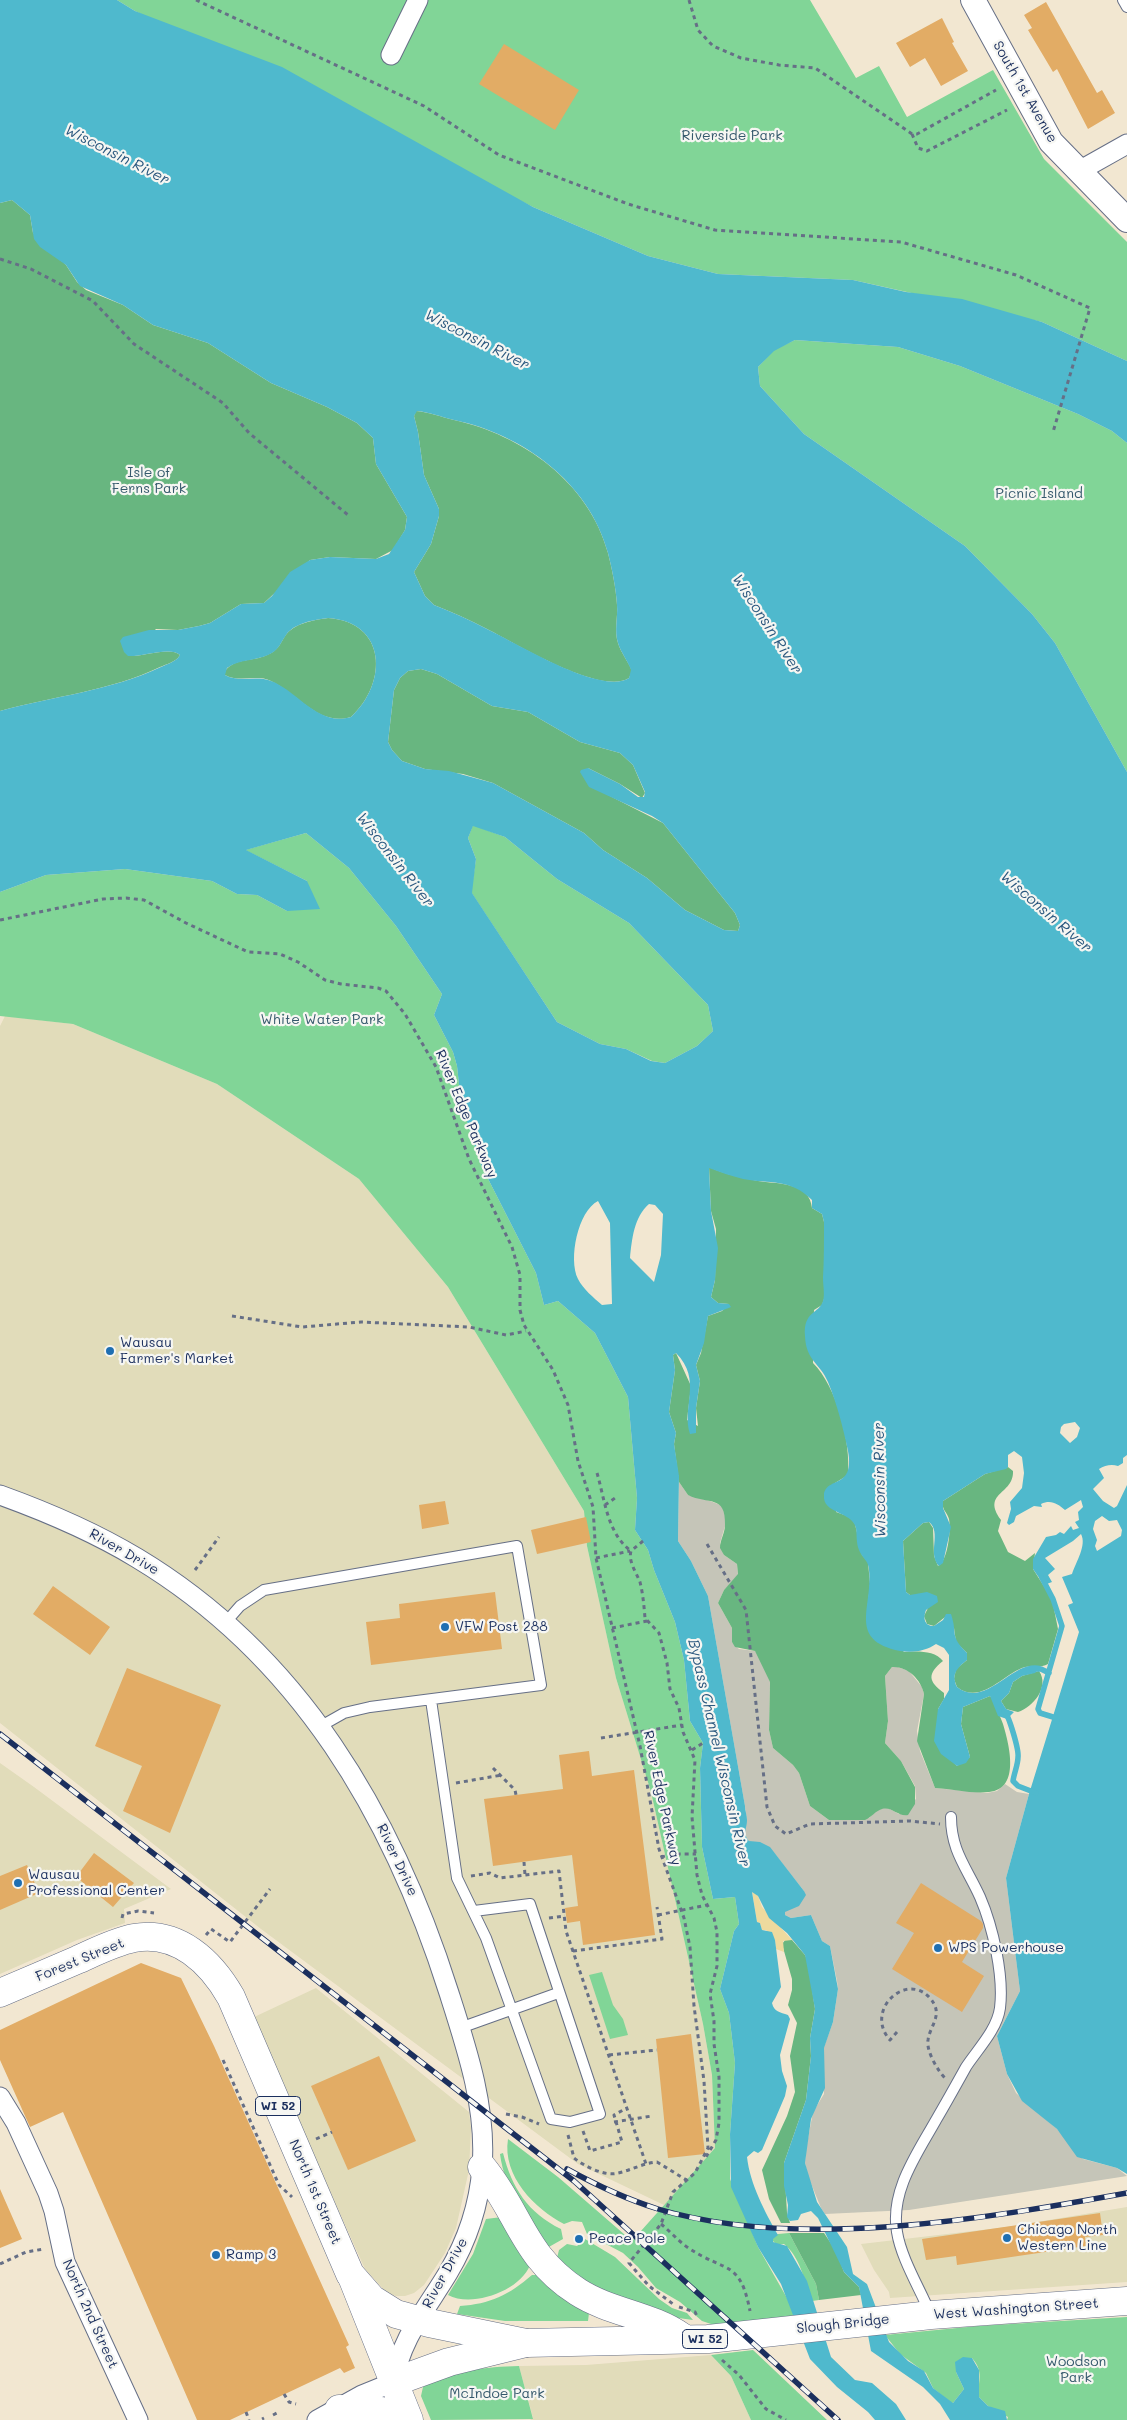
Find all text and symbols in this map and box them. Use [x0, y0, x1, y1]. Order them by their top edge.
street label: South 1st Avenue [989, 38, 1061, 146]
water label: Wisconsin River [62, 121, 172, 189]
park label: Riverside Park [681, 128, 783, 144]
water label: Wisconsin River [422, 306, 532, 374]
park label: Isle of Ferns Park [112, 465, 186, 498]
park label: Picnic Island [995, 486, 1083, 502]
water label: Wisconsin River [728, 571, 806, 677]
water label: Wisconsin River [353, 809, 437, 911]
water label: Wisconsin River [997, 867, 1095, 957]
park label: White Water Park [261, 1012, 383, 1028]
street label: River Edge Parkway [431, 1047, 501, 1181]
place label: Wausau Farmer's Market [120, 1335, 234, 1368]
marker: Wausau Farmer's Market [104, 1345, 116, 1357]
water label: Wisconsin River [870, 1422, 890, 1538]
street label: River Drive [86, 1525, 162, 1579]
place label: VFW Post 288 [455, 1619, 548, 1635]
marker: VFW Post 288 [439, 1621, 451, 1633]
water label: Bypass Channel Wisconsin River [684, 1637, 754, 1869]
street label: River Edge Parkway [639, 1729, 685, 1867]
street label: River Drive [373, 1821, 421, 1899]
place label: Wausau Professional Center [28, 1867, 165, 1900]
marker: Wausau Professional Center [12, 1877, 24, 1889]
street label: Forest Street [33, 1935, 127, 1985]
place label: WPS Powerhouse [948, 1940, 1064, 1956]
marker: WPS Powerhouse [932, 1942, 944, 1954]
road number: WI 52 [256, 2096, 300, 2116]
street label: North 1st Street [285, 2137, 345, 2247]
place label: Chicago North Western Line [1017, 2222, 1117, 2254]
place label: Peace Pole [589, 2231, 665, 2247]
marker: Chicago North Western Line [1001, 2232, 1013, 2244]
marker: Peace Pole [573, 2233, 585, 2245]
street label: River Drive [419, 2235, 471, 2311]
place label: Ramp 3 [226, 2247, 276, 2263]
marker: Ramp 3 [210, 2249, 222, 2261]
street label: North 2nd Street [58, 2257, 122, 2371]
street label: West Washington Street [933, 2295, 1099, 2323]
street label: Slough Bridge [796, 2311, 890, 2337]
road number: WI 52 [682, 2330, 728, 2348]
park label: Woodson Park [1046, 2354, 1106, 2386]
park label: McIndoe Park [449, 2386, 545, 2402]

